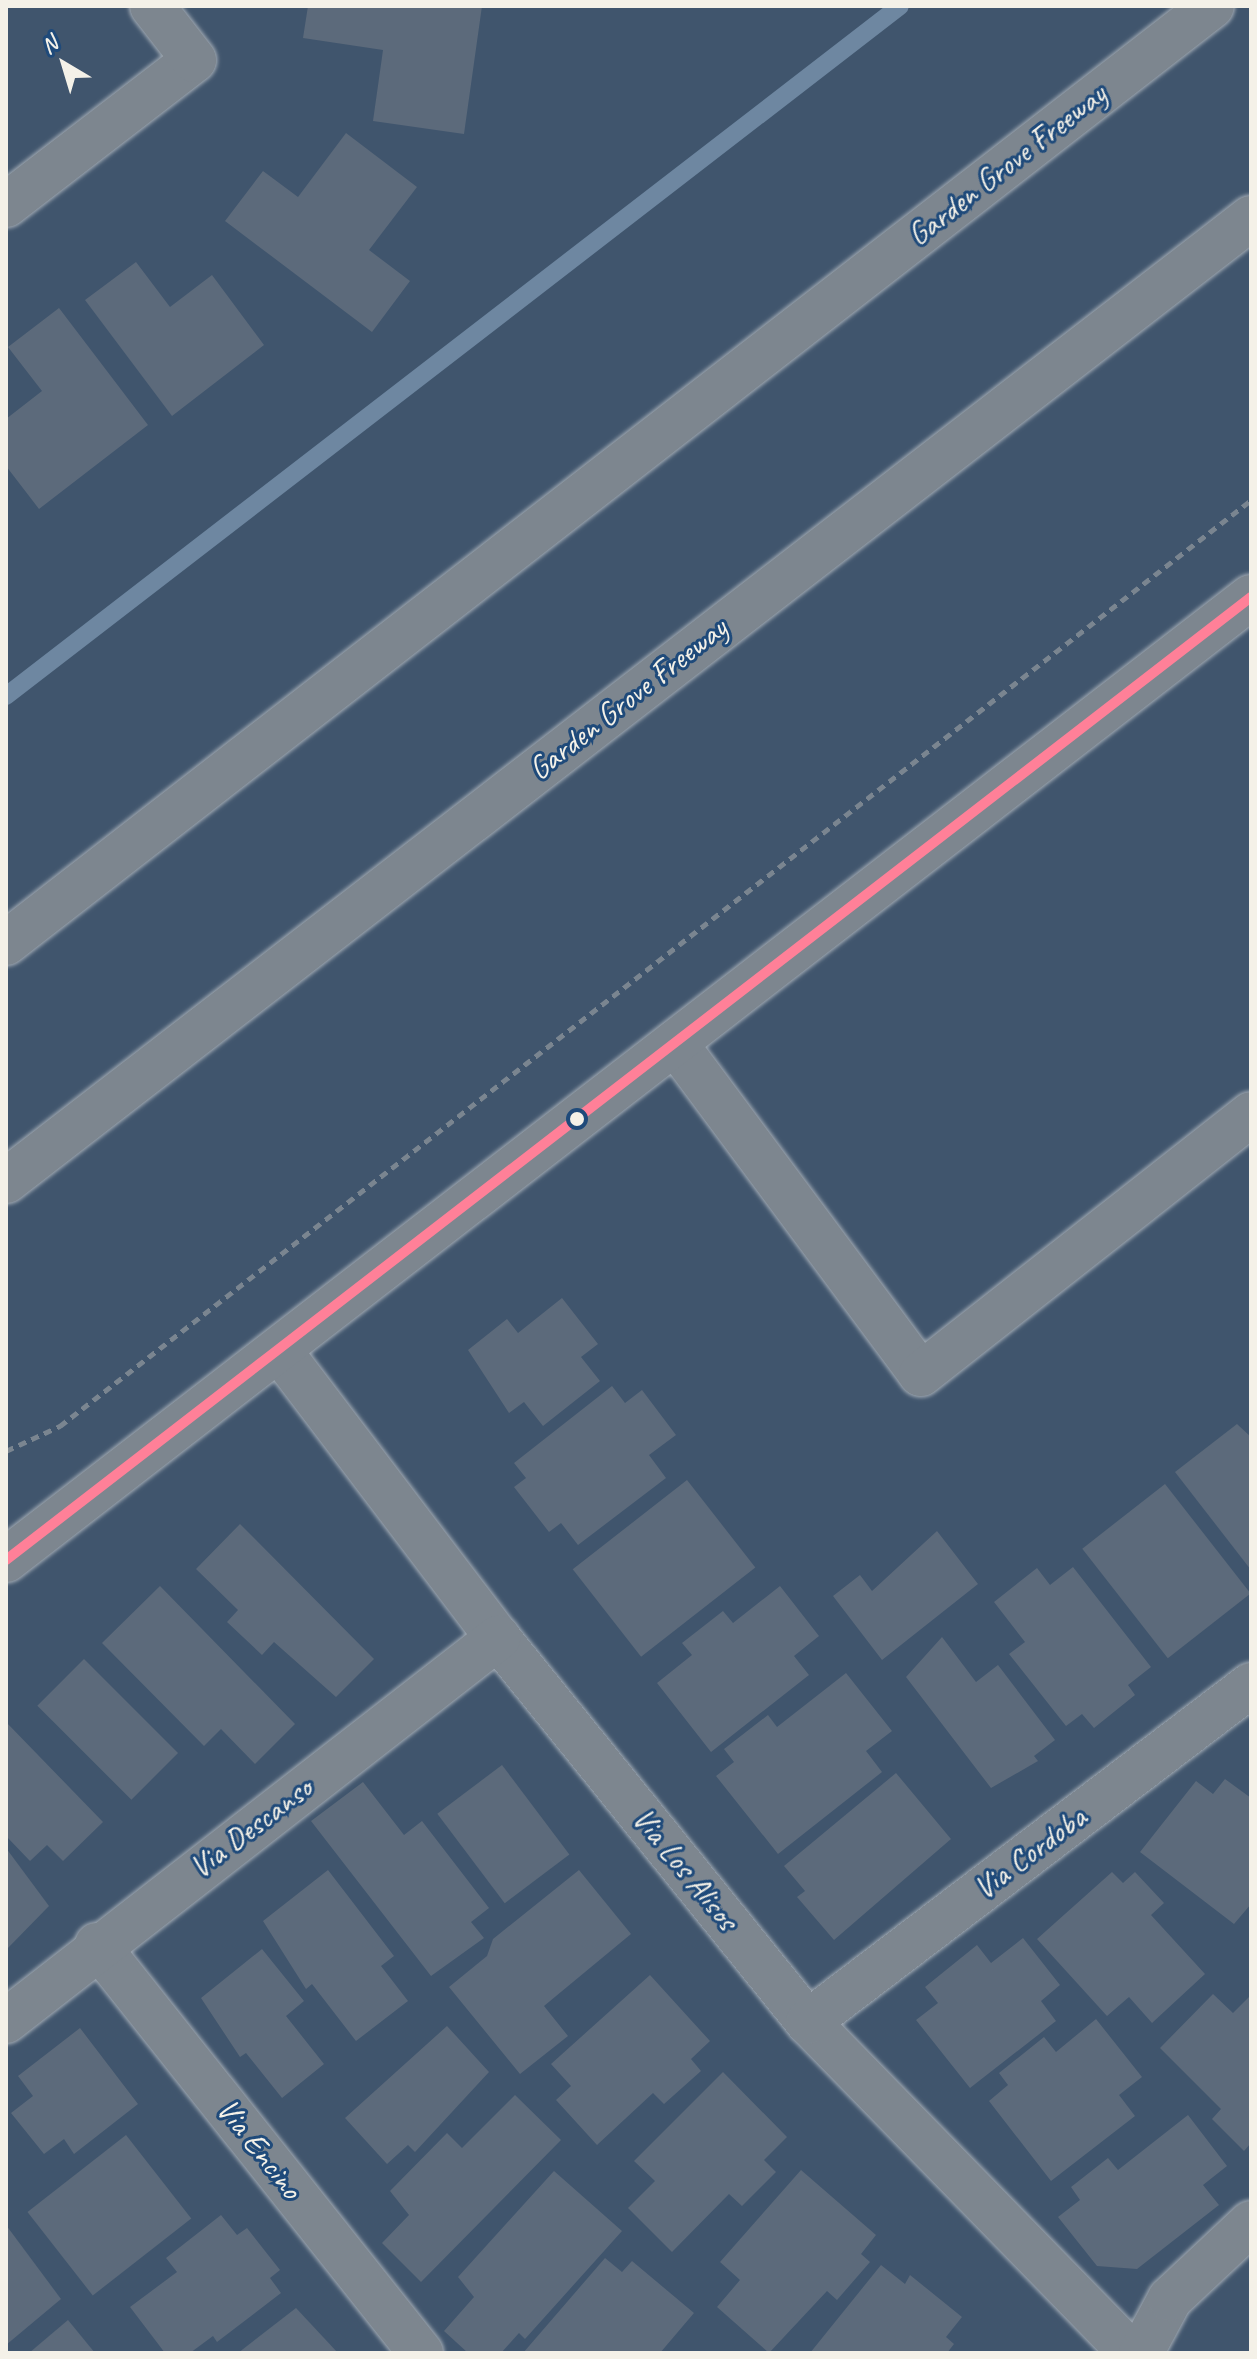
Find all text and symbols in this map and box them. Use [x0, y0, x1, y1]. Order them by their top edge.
north arrow [24, 24, 104, 104]
text: N [35, 30, 63, 60]
street label: Garden Grove Freeway [900, 76, 1114, 254]
street label: Garden Grove Freeway [521, 610, 735, 788]
unlabelled marker [569, 1111, 585, 1127]
street label: Via Descanso [182, 1770, 320, 1886]
street label: Via Cordoba [966, 1798, 1094, 1908]
street label: Via Los Alisos [624, 1800, 746, 1938]
street label: Via Encino [208, 2091, 310, 2207]

